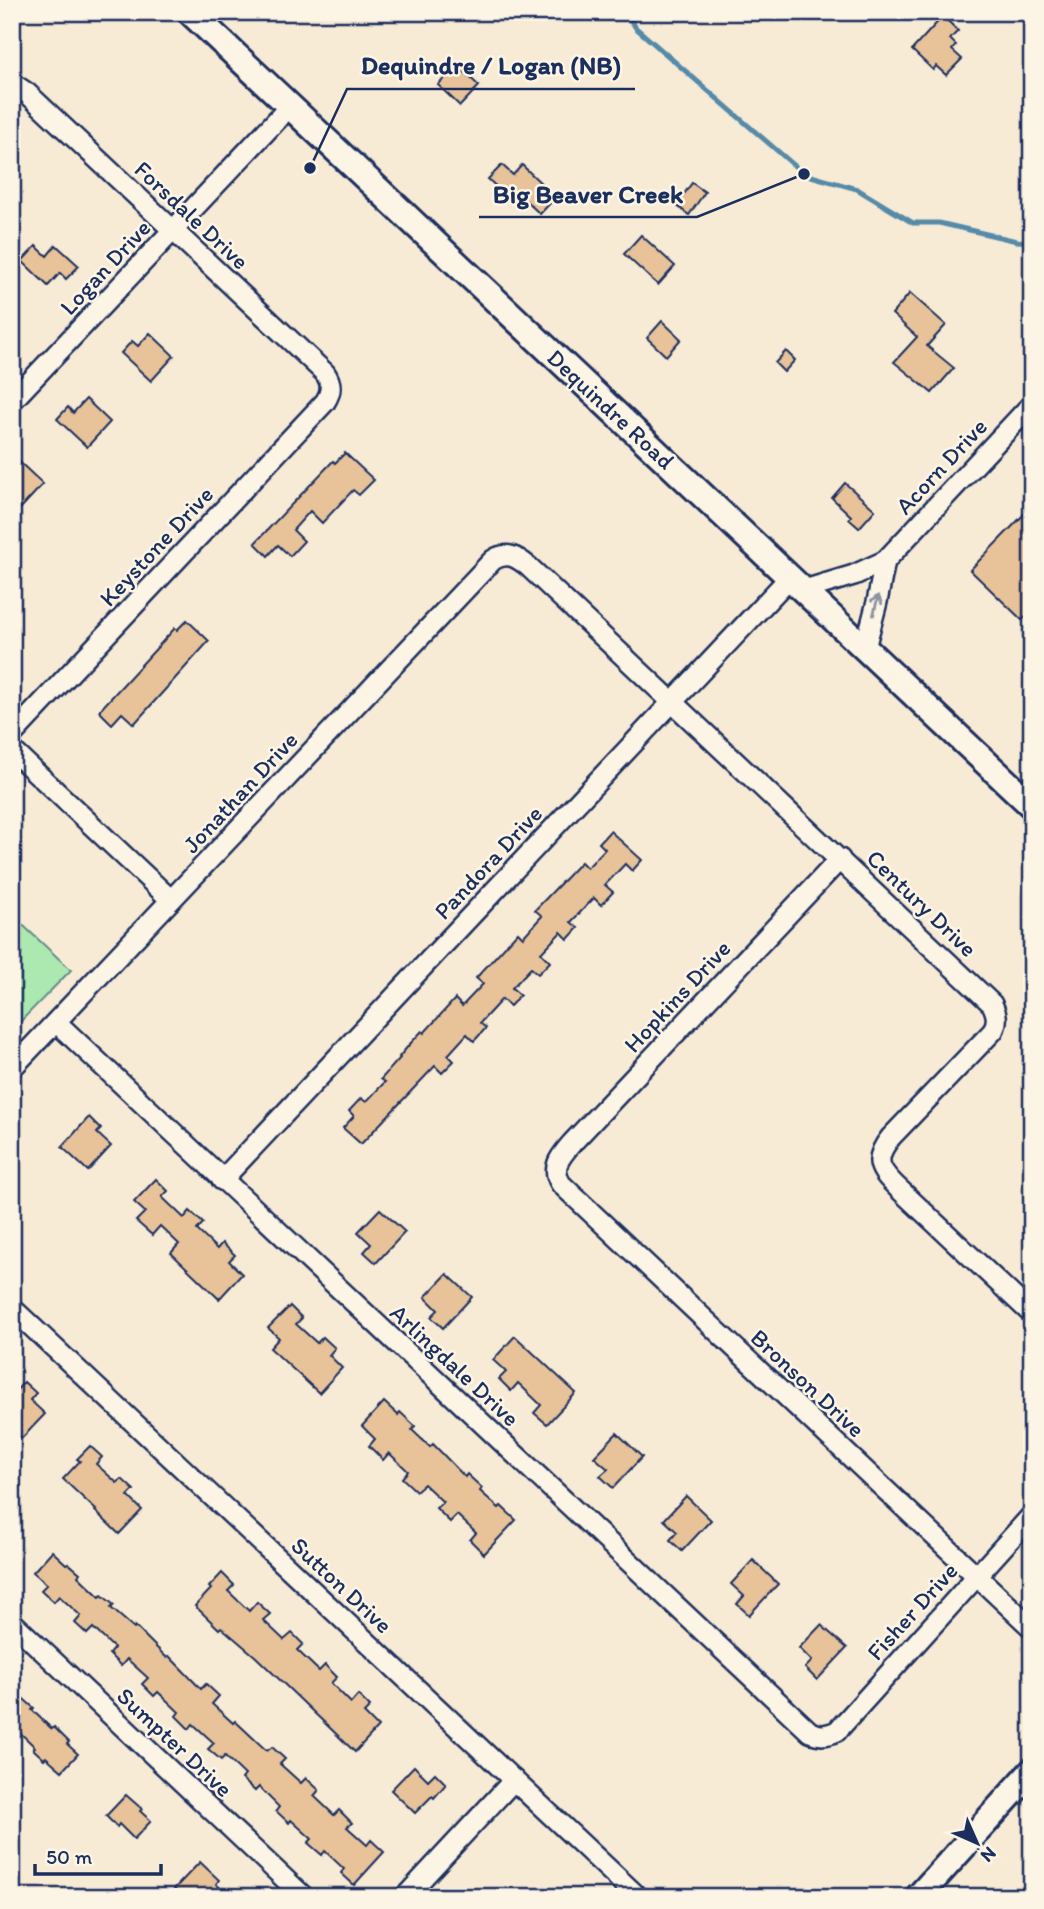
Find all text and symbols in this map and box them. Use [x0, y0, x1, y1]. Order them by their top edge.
callout: Dequindre / Logan (NB) [347, 42, 635, 89]
text: Dequindre / Logan (NB) [361, 49, 621, 81]
street label: Forsdale Drive [129, 155, 255, 275]
callout: Big Beaver Creek [479, 170, 697, 217]
text: Big Beaver Creek [493, 178, 684, 210]
street label: Logan Drive [53, 213, 157, 321]
street label: Dequindre Road [541, 343, 681, 475]
street label: Acorn Drive [889, 412, 993, 520]
street label: Keystone Drive [93, 480, 219, 612]
one-way arrow [870, 594, 883, 617]
street label: Jonathan Drive [176, 725, 304, 859]
street label: Pandora Drive [428, 799, 548, 925]
street label: Century Drive [861, 843, 983, 963]
street label: Hopkins Drive [618, 934, 736, 1058]
street label: Arlingdale Drive [384, 1298, 526, 1432]
street label: Bronson Drive [745, 1323, 871, 1443]
street label: Sutton Drive [285, 1531, 399, 1639]
street label: Fisher Drive [860, 1556, 964, 1666]
street label: Sumpter Drive [111, 1681, 239, 1803]
north arrow [942, 1808, 1012, 1878]
scale bar [35, 1832, 161, 1876]
text: N [976, 1842, 1001, 1867]
text: 50 m [46, 1844, 93, 1869]

